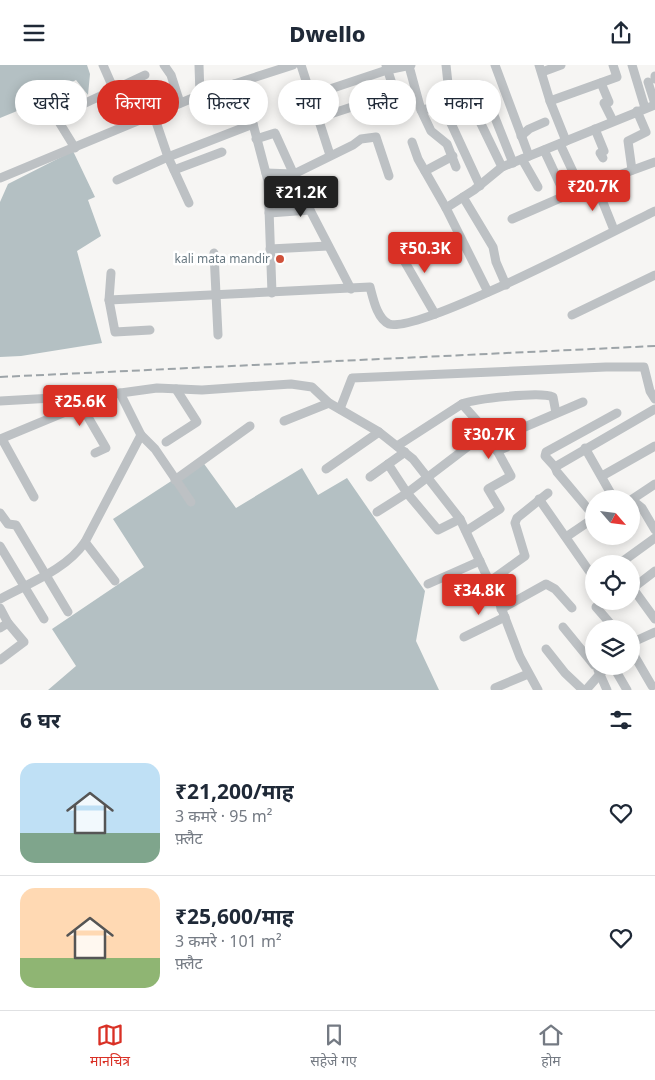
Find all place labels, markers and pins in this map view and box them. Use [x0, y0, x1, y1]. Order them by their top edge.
pin: ₹20.7K [552, 169, 634, 212]
pin: ₹21.2K [260, 175, 342, 218]
pin: ₹50.3K [384, 231, 466, 274]
place label: kali mata mandir [175, 250, 270, 267]
marker: kali mata mandir [274, 253, 286, 265]
pin: ₹25.6K [39, 385, 121, 427]
pin: ₹30.7K [448, 417, 530, 460]
pin: ₹34.8K [438, 573, 520, 616]

